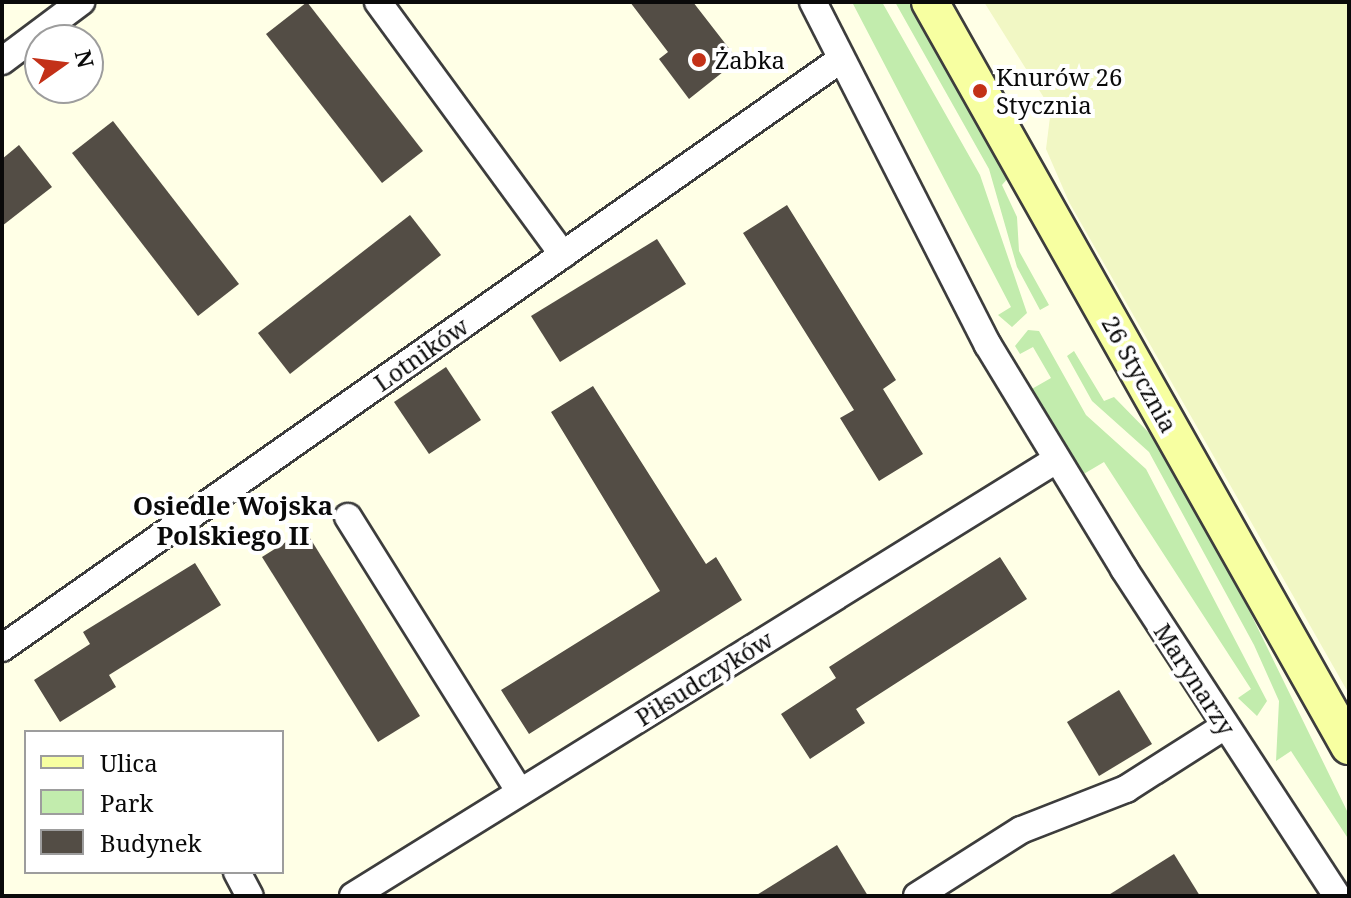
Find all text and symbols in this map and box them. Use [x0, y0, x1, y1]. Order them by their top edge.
north arrow [24, 24, 104, 104]
place label: Żabka [715, 46, 785, 74]
text: N [69, 47, 102, 71]
marker: Żabka [690, 51, 708, 69]
place label: Knurów 26 Stycznia [996, 63, 1122, 119]
marker: Knurów 26 Stycznia [971, 82, 989, 100]
street label: Lotników [368, 311, 474, 397]
street label: 26 Stycznia [1096, 311, 1184, 437]
district label: Osiedle Wojska Polskiego II [133, 490, 333, 552]
street label: Marynarzy [1148, 618, 1242, 740]
street label: Piłsudczyków [630, 624, 778, 732]
legend [24, 730, 284, 874]
text: Ulica [100, 746, 158, 779]
text: Park [100, 786, 153, 819]
text: Budynek [100, 826, 202, 859]

